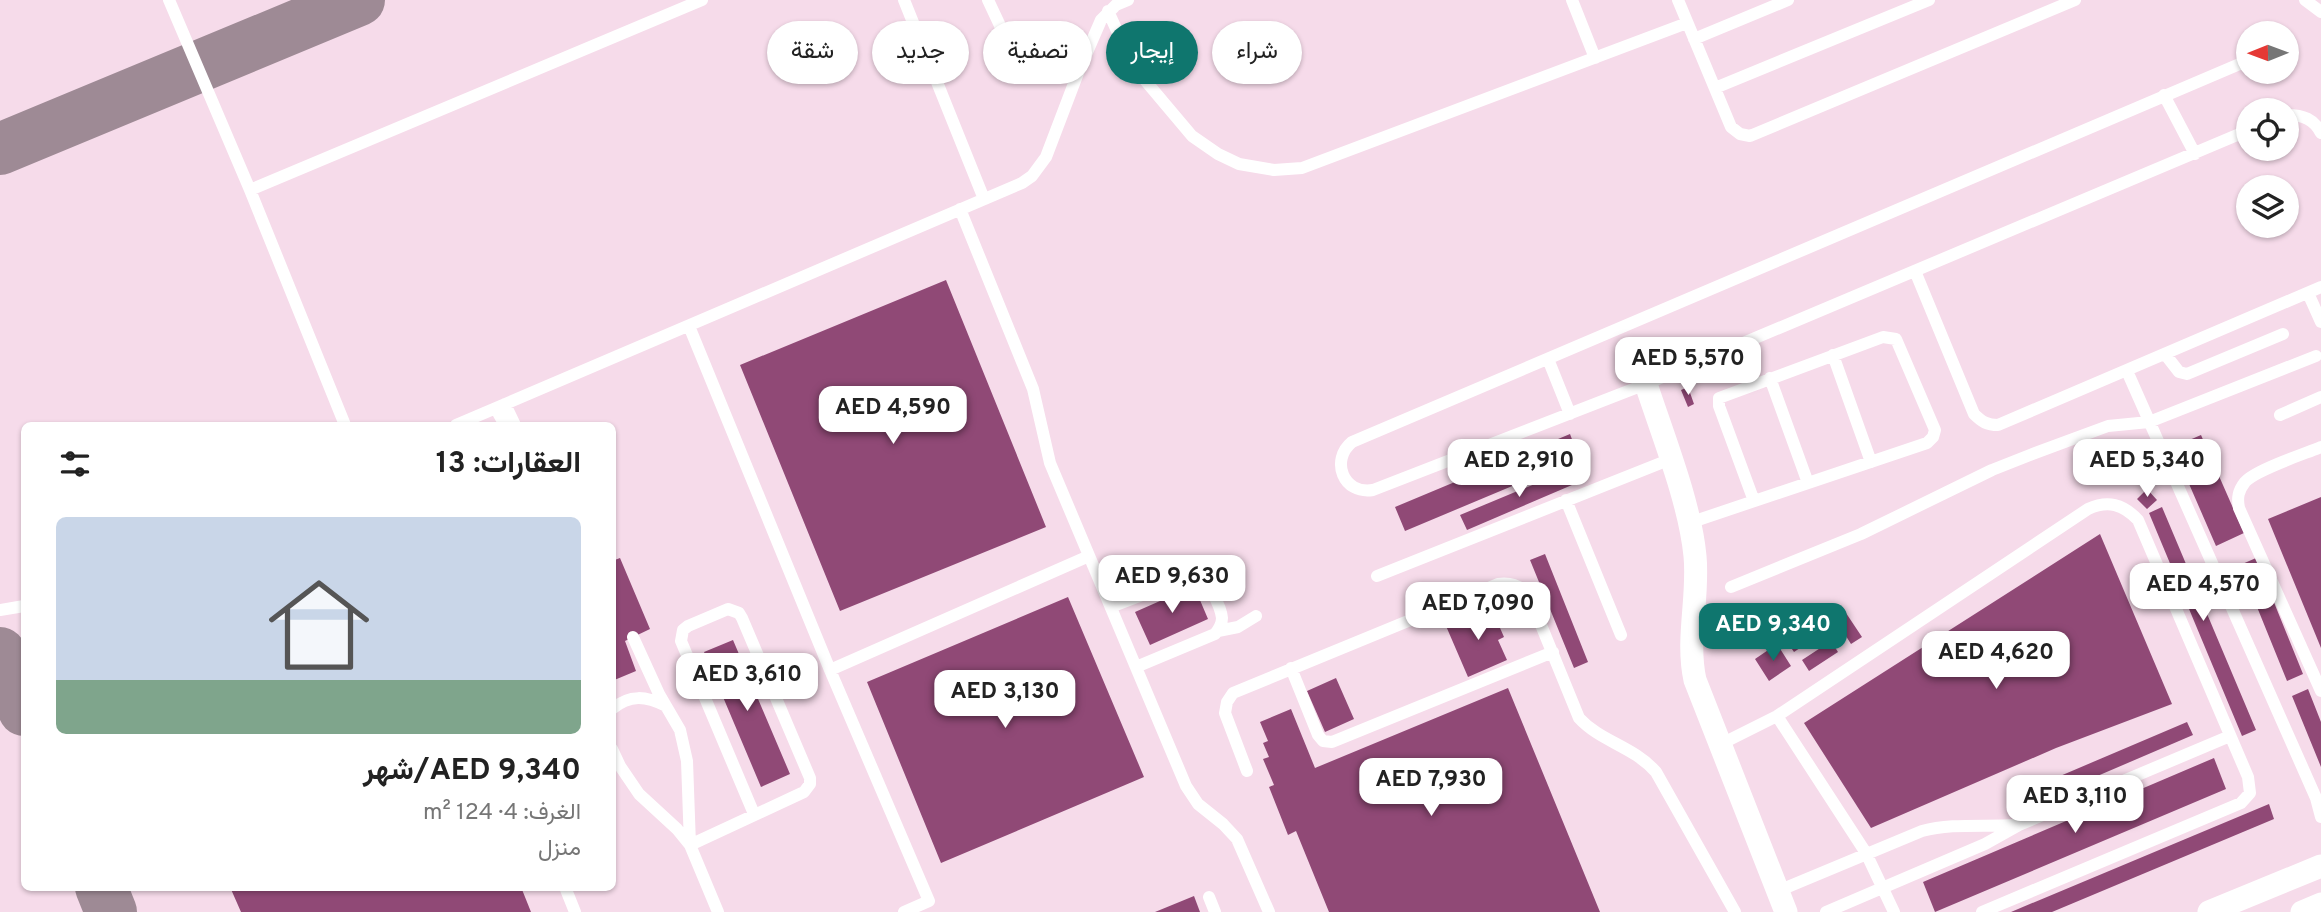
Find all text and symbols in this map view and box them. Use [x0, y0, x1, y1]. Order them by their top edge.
chip: شقة [767, 21, 858, 84]
chip: جديد [872, 21, 969, 84]
chip: تصفية [983, 21, 1092, 84]
chip: إيجار [1106, 21, 1198, 84]
chip: شراء [1212, 21, 1302, 84]
north arrow [2236, 21, 2300, 84]
map controls [2236, 21, 2299, 238]
button: locate [2236, 98, 2299, 161]
button: layers [2236, 175, 2299, 238]
pin: AED 5,570 [1608, 338, 1768, 397]
text: AED 5,570 [1631, 345, 1745, 374]
pin: AED 4,590 [813, 386, 973, 446]
text: AED 4,590 [835, 394, 951, 423]
pin: AED 2,910 [1439, 440, 1599, 499]
pin: AED 5,340 [2067, 440, 2227, 499]
icon: filters [56, 445, 94, 483]
text: العقارات: 13 [436, 446, 581, 483]
text: AED 2,910 [1464, 447, 1574, 476]
text: AED 5,340 [2089, 447, 2205, 476]
pin: AED 9,630 [1092, 556, 1252, 615]
icon: home [256, 562, 382, 688]
text: AED 9,630 [1114, 563, 1230, 592]
pin: AED 4,570 [2123, 564, 2283, 623]
text: AED 4,570 [2146, 571, 2260, 600]
pin: AED 7,090 [1398, 582, 1558, 642]
text: AED 7,090 [1421, 590, 1535, 619]
pin: AED 9,340 [1693, 604, 1853, 663]
text: AED 9,340 [1715, 611, 1831, 640]
pin: AED 4,620 [1916, 632, 2076, 691]
text: AED 4,620 [1938, 639, 2054, 668]
pin: AED 3,610 [667, 654, 827, 713]
text: AED 3,610 [692, 661, 802, 690]
pin: AED 3,130 [925, 670, 1085, 730]
text: AED 3,130 [950, 678, 1060, 707]
text: AED 9,340/شهر [363, 753, 581, 790]
pin: AED 7,930 [1351, 758, 1511, 818]
text: AED 7,930 [1375, 766, 1487, 795]
pin: AED 3,110 [1995, 776, 2155, 835]
text: AED 3,110 [2022, 783, 2128, 812]
text: الغرف: 4 · 124 m² [423, 799, 581, 828]
text: منزل [538, 835, 581, 864]

